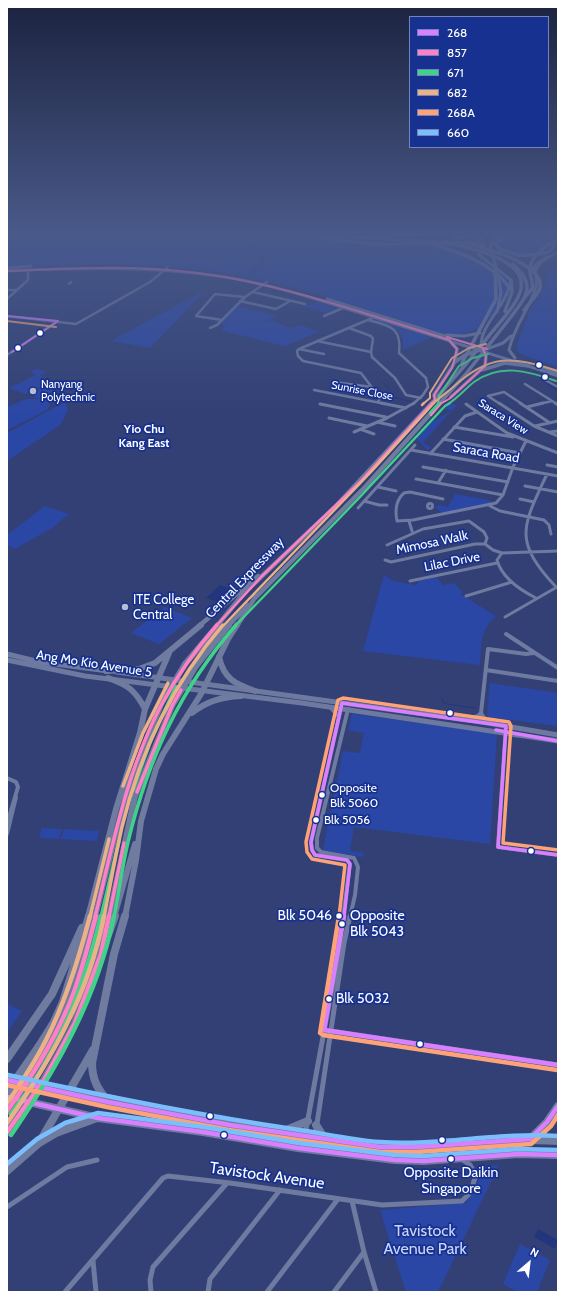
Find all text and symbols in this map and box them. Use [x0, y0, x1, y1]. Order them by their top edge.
legend [409, 16, 549, 148]
text: 268 [447, 25, 467, 40]
text: 857 [447, 45, 467, 60]
text: 671 [447, 65, 464, 80]
text: 682 [447, 85, 467, 100]
text: 268A [447, 105, 475, 120]
text: 660 [447, 125, 469, 140]
unlabelled marker [35, 328, 45, 338]
unlabelled marker [13, 343, 23, 353]
unlabelled marker [534, 360, 544, 370]
unlabelled marker [540, 372, 550, 382]
place label: Nanyang Polytechnic [41, 378, 95, 404]
street label: Sunrise Close [330, 379, 394, 403]
marker: Nanyang Polytechnic [28, 386, 38, 396]
street label: Saraca View [476, 396, 530, 438]
district label: Yio Chu Kang East [119, 422, 169, 450]
street label: Saraca Road [451, 439, 521, 467]
street label: Mimosa Walk [395, 528, 469, 558]
street label: Central Expressway [203, 534, 287, 622]
street label: Lilac Drive [423, 549, 481, 575]
place label: ITE College Central [133, 592, 194, 623]
marker: ITE College Central [120, 602, 130, 612]
street label: Ang Mo Kio Avenue 5 [35, 647, 153, 681]
unlabelled marker [445, 708, 455, 718]
place label: Opposite Blk 5060 [330, 781, 378, 809]
marker: Opposite Blk 5060 [317, 790, 327, 800]
place label: Blk 5056 [324, 813, 370, 827]
marker: Blk 5056 [311, 815, 321, 825]
unlabelled marker [526, 846, 536, 856]
place label: Blk 5046 [278, 908, 332, 924]
place label: Opposite Blk 5043 [350, 908, 405, 940]
marker: Blk 5046 [334, 911, 344, 921]
marker: Opposite Blk 5043 [337, 919, 347, 929]
place label: Blk 5032 [336, 991, 389, 1007]
marker: Blk 5032 [324, 994, 334, 1004]
unlabelled marker [415, 1039, 425, 1049]
unlabelled marker [205, 1111, 215, 1121]
unlabelled marker [219, 1130, 229, 1140]
unlabelled marker [437, 1135, 447, 1145]
marker: Opposite Daikin Singapore [446, 1154, 456, 1164]
street label: Tavistock Avenue [208, 1158, 326, 1194]
place label: Opposite Daikin Singapore [404, 1165, 498, 1198]
park label: Tavistock Avenue Park [383, 1221, 467, 1259]
north arrow [509, 1243, 549, 1283]
text: N [528, 1244, 541, 1260]

